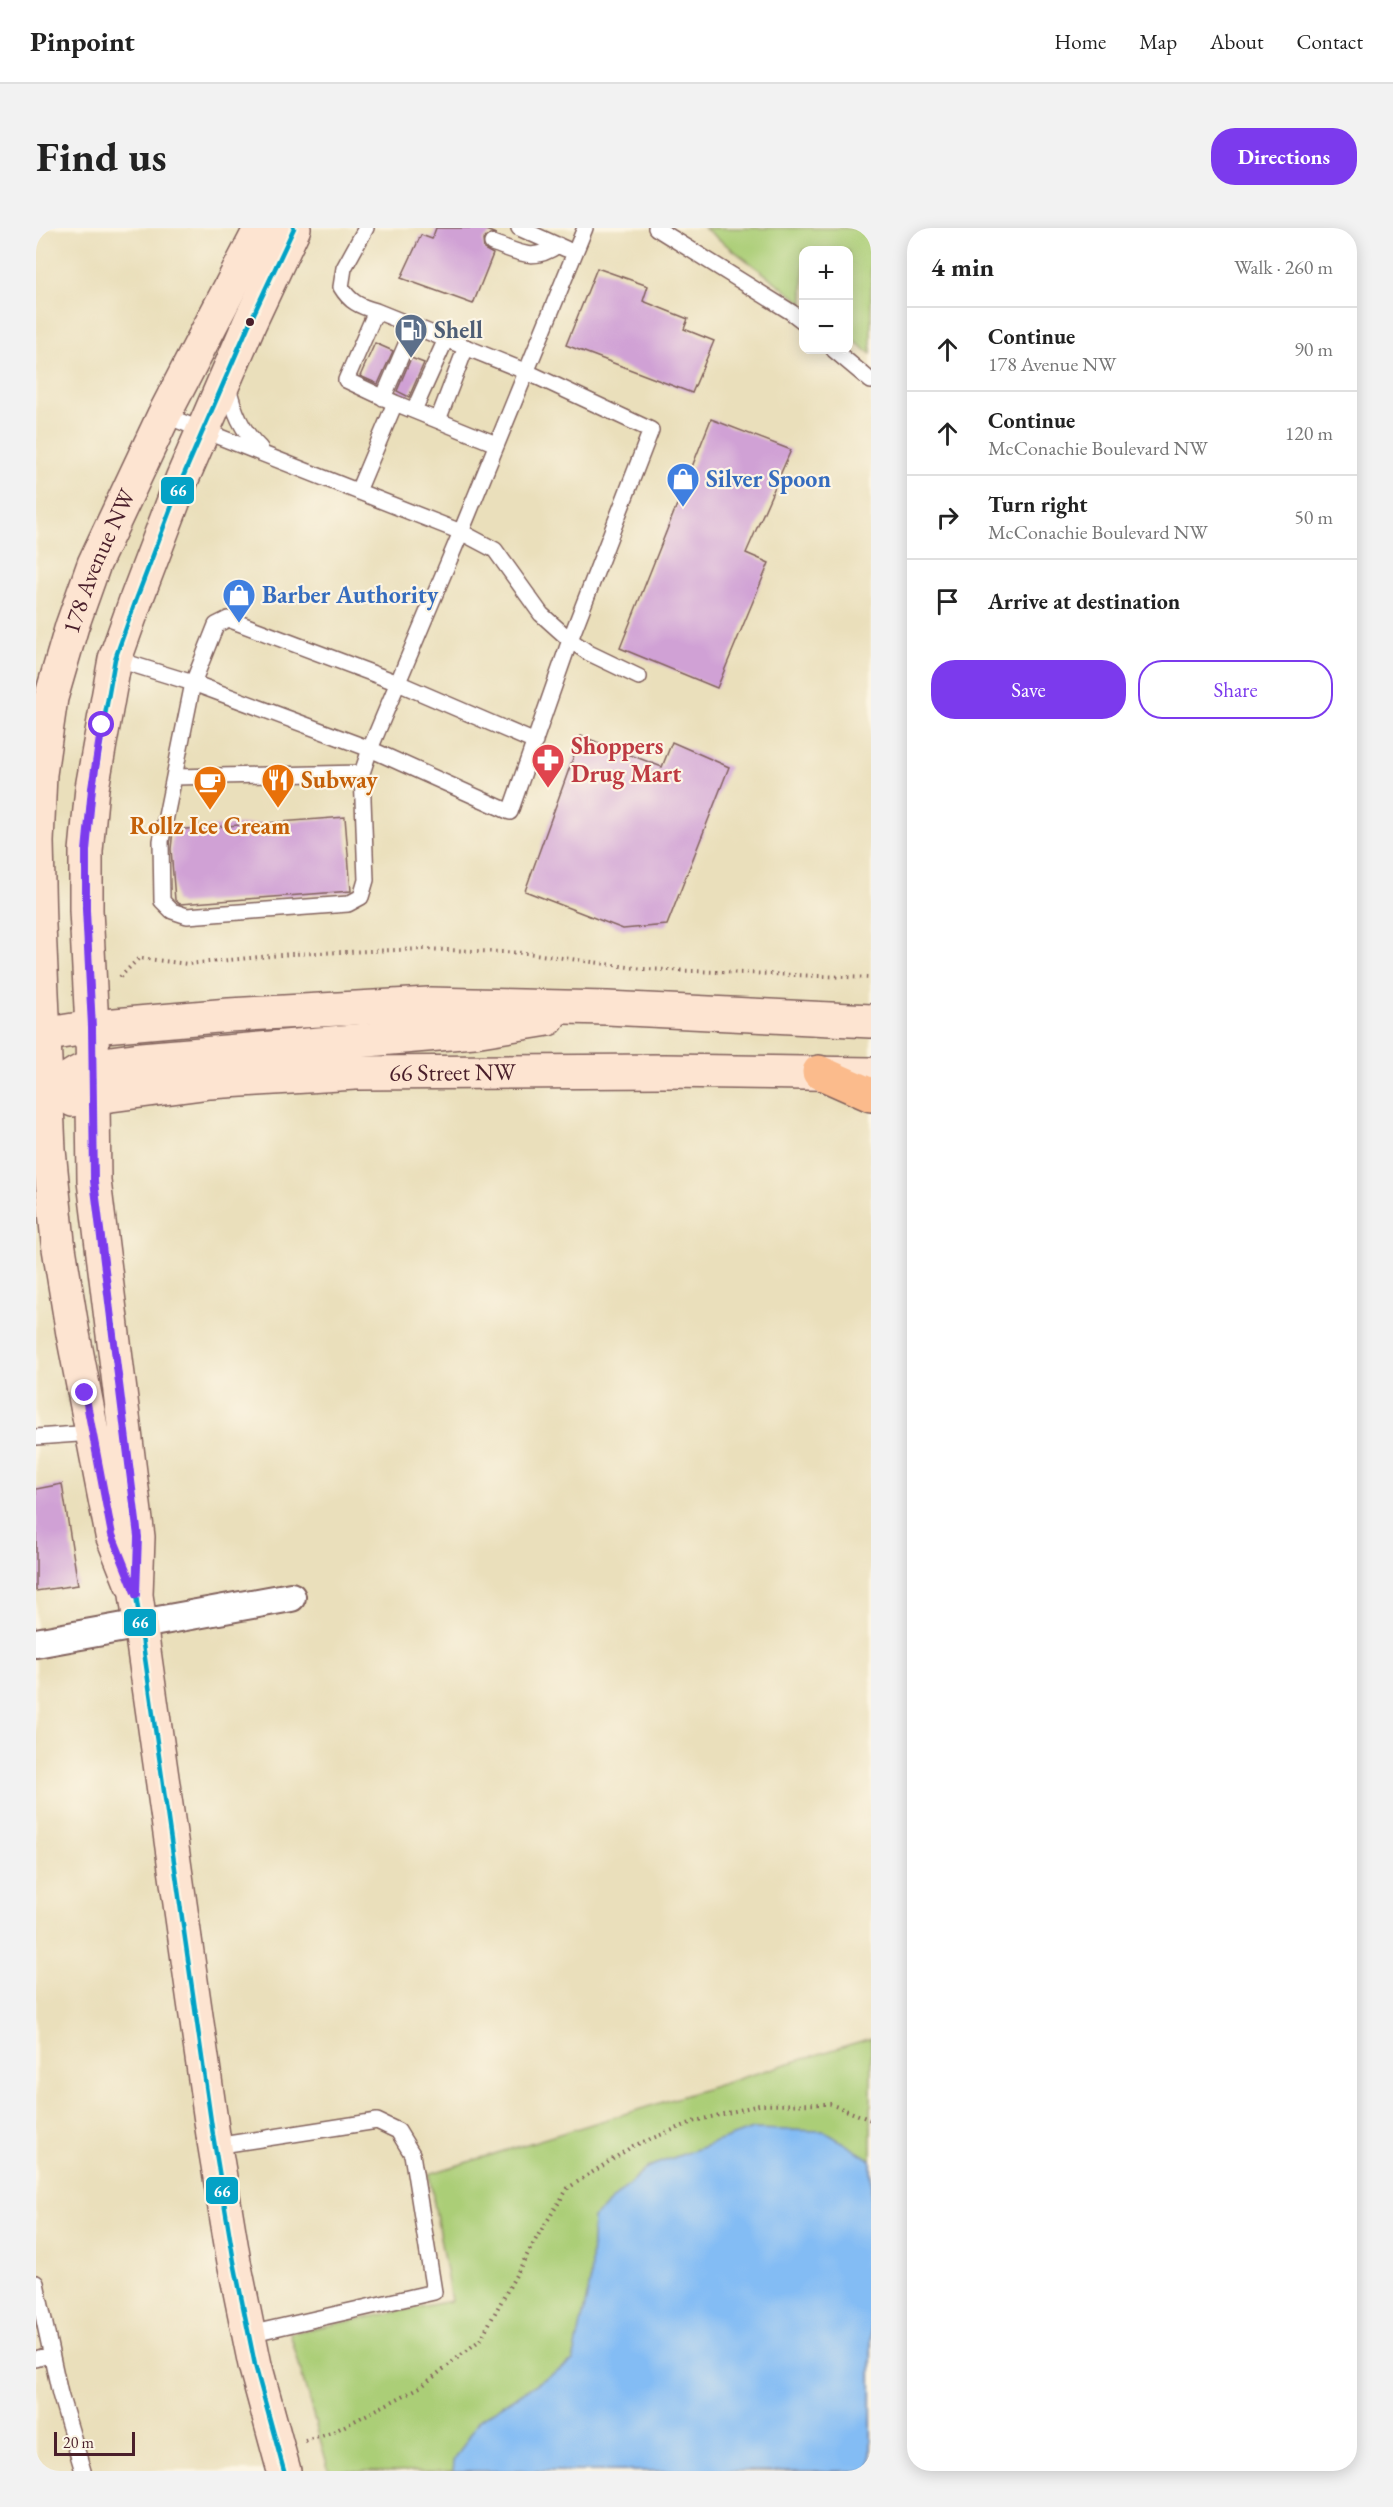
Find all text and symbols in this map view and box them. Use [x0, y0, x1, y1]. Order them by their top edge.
text: Pinpoint [30, 23, 135, 59]
text: Home [1054, 28, 1106, 55]
text: Map [1139, 28, 1177, 55]
text: About [1210, 28, 1263, 55]
text: Contact [1296, 28, 1363, 55]
button: Directions [1211, 128, 1357, 185]
text: Find us [36, 129, 167, 184]
map controls [799, 246, 853, 354]
button: + [799, 246, 853, 300]
text: 4 min [931, 250, 994, 284]
text: Walk · 260 m [1234, 254, 1333, 280]
button: − [799, 300, 853, 354]
fuel station icon: Shell [393, 312, 429, 359]
place label: Shell [434, 314, 483, 345]
unlabelled marker [244, 316, 256, 328]
text: Continue [988, 322, 1075, 351]
icon: ahead [931, 333, 964, 366]
text: 90 m [1294, 336, 1333, 362]
text: 178 Avenue NW [988, 351, 1116, 377]
text: Continue [988, 406, 1075, 435]
icon: ahead [931, 417, 964, 450]
text: 120 m [1285, 420, 1333, 446]
text: McConachie Boulevard NW [988, 435, 1208, 461]
shop icon: Silver Spoon [665, 461, 701, 508]
place label: Silver Spoon [706, 463, 831, 494]
line badge: 66 [160, 476, 195, 505]
text: 66 [170, 480, 187, 501]
street label: 178 Avenue NW [55, 483, 143, 637]
text: Turn right [988, 490, 1087, 519]
icon: right [931, 501, 964, 534]
text: 50 m [1294, 504, 1333, 530]
text: McConachie Boulevard NW [988, 519, 1208, 545]
shop icon: Barber Authority [221, 577, 257, 624]
place label: Barber Authority [262, 579, 439, 611]
icon: arrive [931, 585, 964, 618]
text: Arrive at destination [988, 587, 1180, 616]
button: Save [931, 660, 1126, 719]
button: Share [1138, 660, 1333, 719]
route start [88, 711, 114, 737]
place label: Shoppers Drug Mart [571, 730, 681, 790]
pharmacy icon: Shoppers Drug Mart [530, 742, 566, 789]
restaurant icon: Subway [260, 762, 296, 809]
cafe icon: Rollz Ice Cream [192, 764, 228, 811]
place label: Subway [301, 764, 378, 796]
place label: Rollz Ice Cream [130, 810, 290, 841]
street label: 66 Street NW [389, 1056, 517, 1088]
route end [71, 1379, 97, 1405]
line badge: 66 [123, 1608, 157, 1637]
text: 66 [132, 1612, 149, 1633]
line badge: 66 [205, 2176, 239, 2205]
text: 66 [214, 2181, 231, 2202]
scale bar [54, 2429, 135, 2456]
text: 20 m [63, 2432, 94, 2453]

